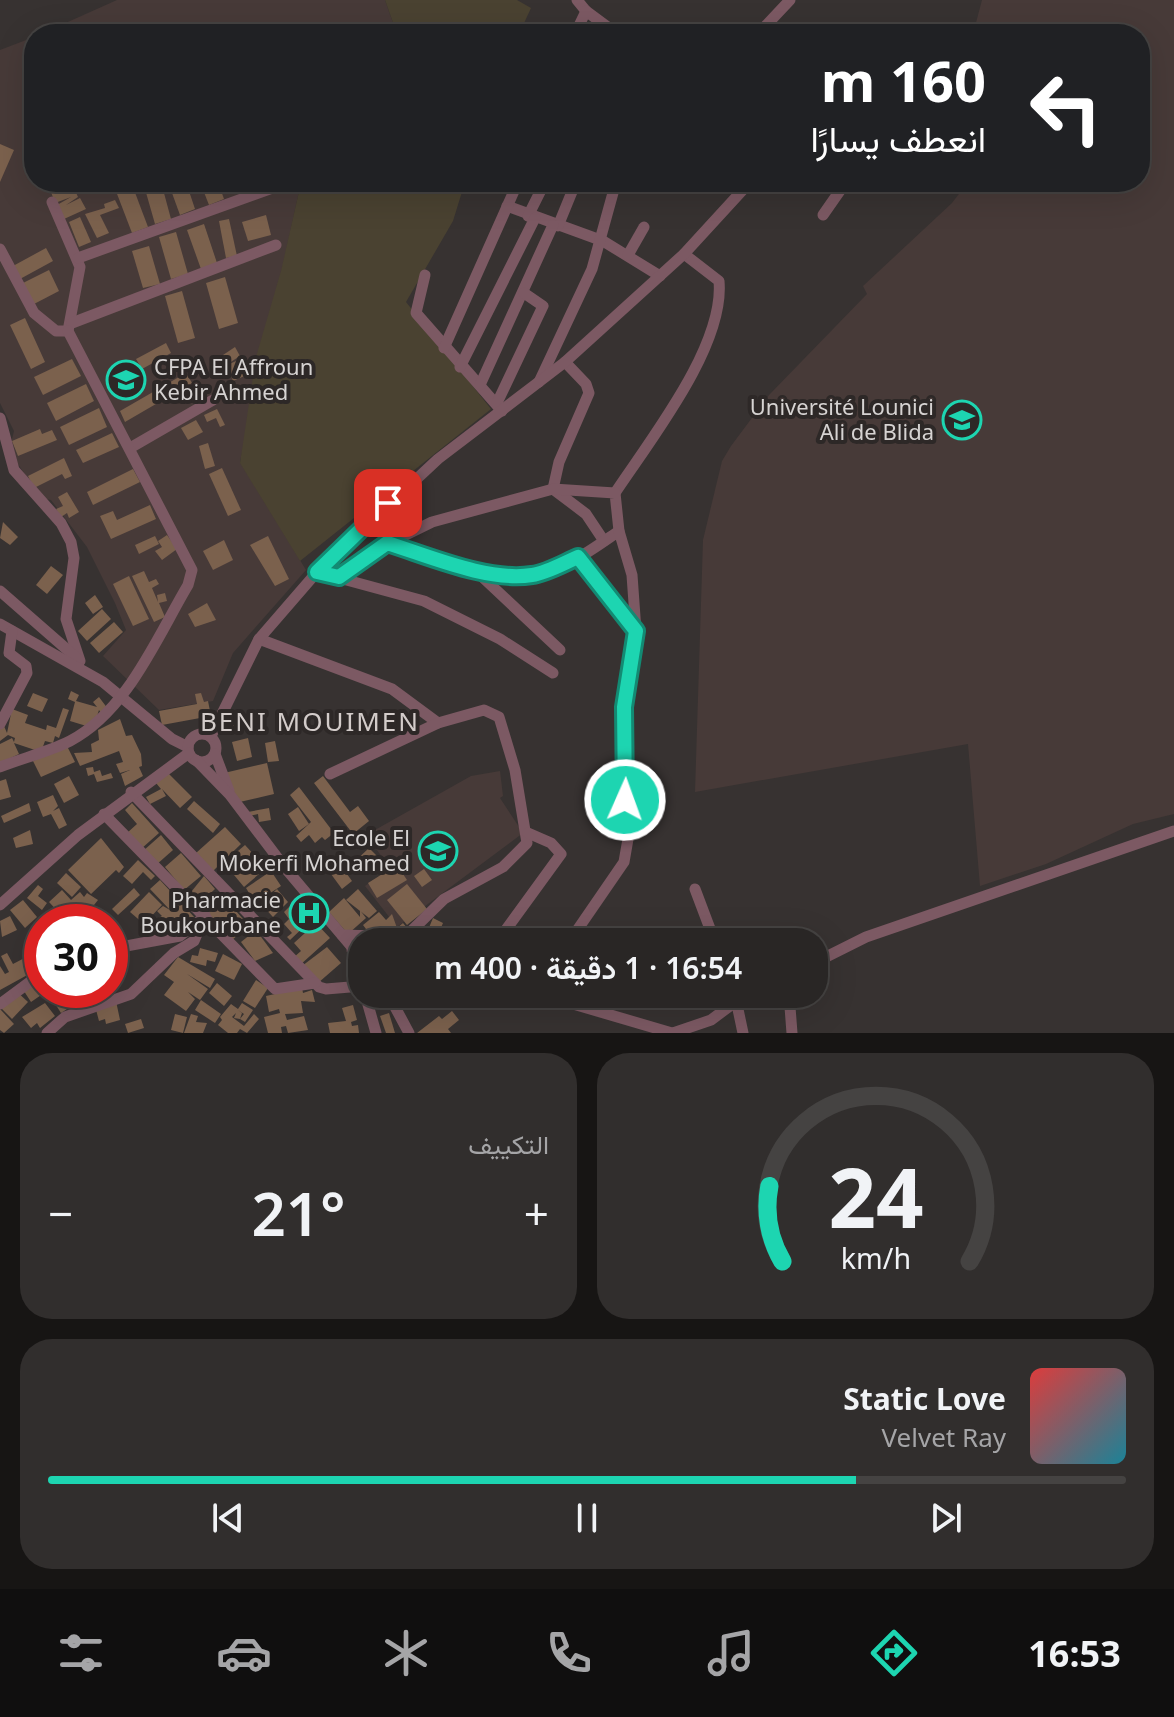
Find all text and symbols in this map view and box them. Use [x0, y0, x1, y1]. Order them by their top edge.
text: 160 m [821, 42, 986, 118]
icon: left [1014, 56, 1118, 160]
text: انعطف يسارًا [810, 114, 986, 163]
place label: CFPA El Affroun Kebir Ahmed [154, 351, 313, 406]
school or university icon: CFPA El Affroun Kebir Ahmed [105, 359, 147, 401]
place label: Université Lounici Ali de Blida [750, 391, 934, 446]
school or university icon: Université Lounici Ali de Blida [941, 399, 983, 441]
pin [354, 469, 422, 537]
icon: arrive [366, 481, 410, 525]
district label: BENI MOUIMEN [200, 703, 420, 739]
position arrow [583, 758, 667, 842]
place label: Ecole El Mokerfi Mohamed [219, 822, 410, 877]
school or university icon: Ecole El Mokerfi Mohamed [417, 830, 459, 872]
place label: Pharmacie Boukourbane [140, 884, 281, 939]
hospital icon: Pharmacie Boukourbane [288, 892, 330, 934]
speed limit sign: 30 [24, 904, 128, 1008]
text: 16:54 · 1 دقيقة · 400 m [434, 947, 742, 988]
text: التكييف [468, 1126, 549, 1162]
text: 24 [828, 1139, 923, 1252]
text: 21° [251, 1172, 346, 1254]
text: − [48, 1183, 73, 1243]
text: + [524, 1183, 549, 1243]
text: km/h [840, 1238, 911, 1277]
text: Static Love [843, 1378, 1006, 1419]
text: Velvet Ray [882, 1419, 1006, 1455]
icon: previous [206, 1496, 250, 1540]
icon: pause [565, 1496, 609, 1540]
icon: next [924, 1496, 968, 1540]
icon: filters [53, 1625, 109, 1681]
icon: car [216, 1625, 272, 1681]
icon: climate [378, 1625, 434, 1681]
icon: phone [541, 1625, 597, 1681]
icon: music [703, 1625, 759, 1681]
icon: directions [866, 1625, 922, 1681]
text: 16:53 [1028, 1629, 1121, 1678]

